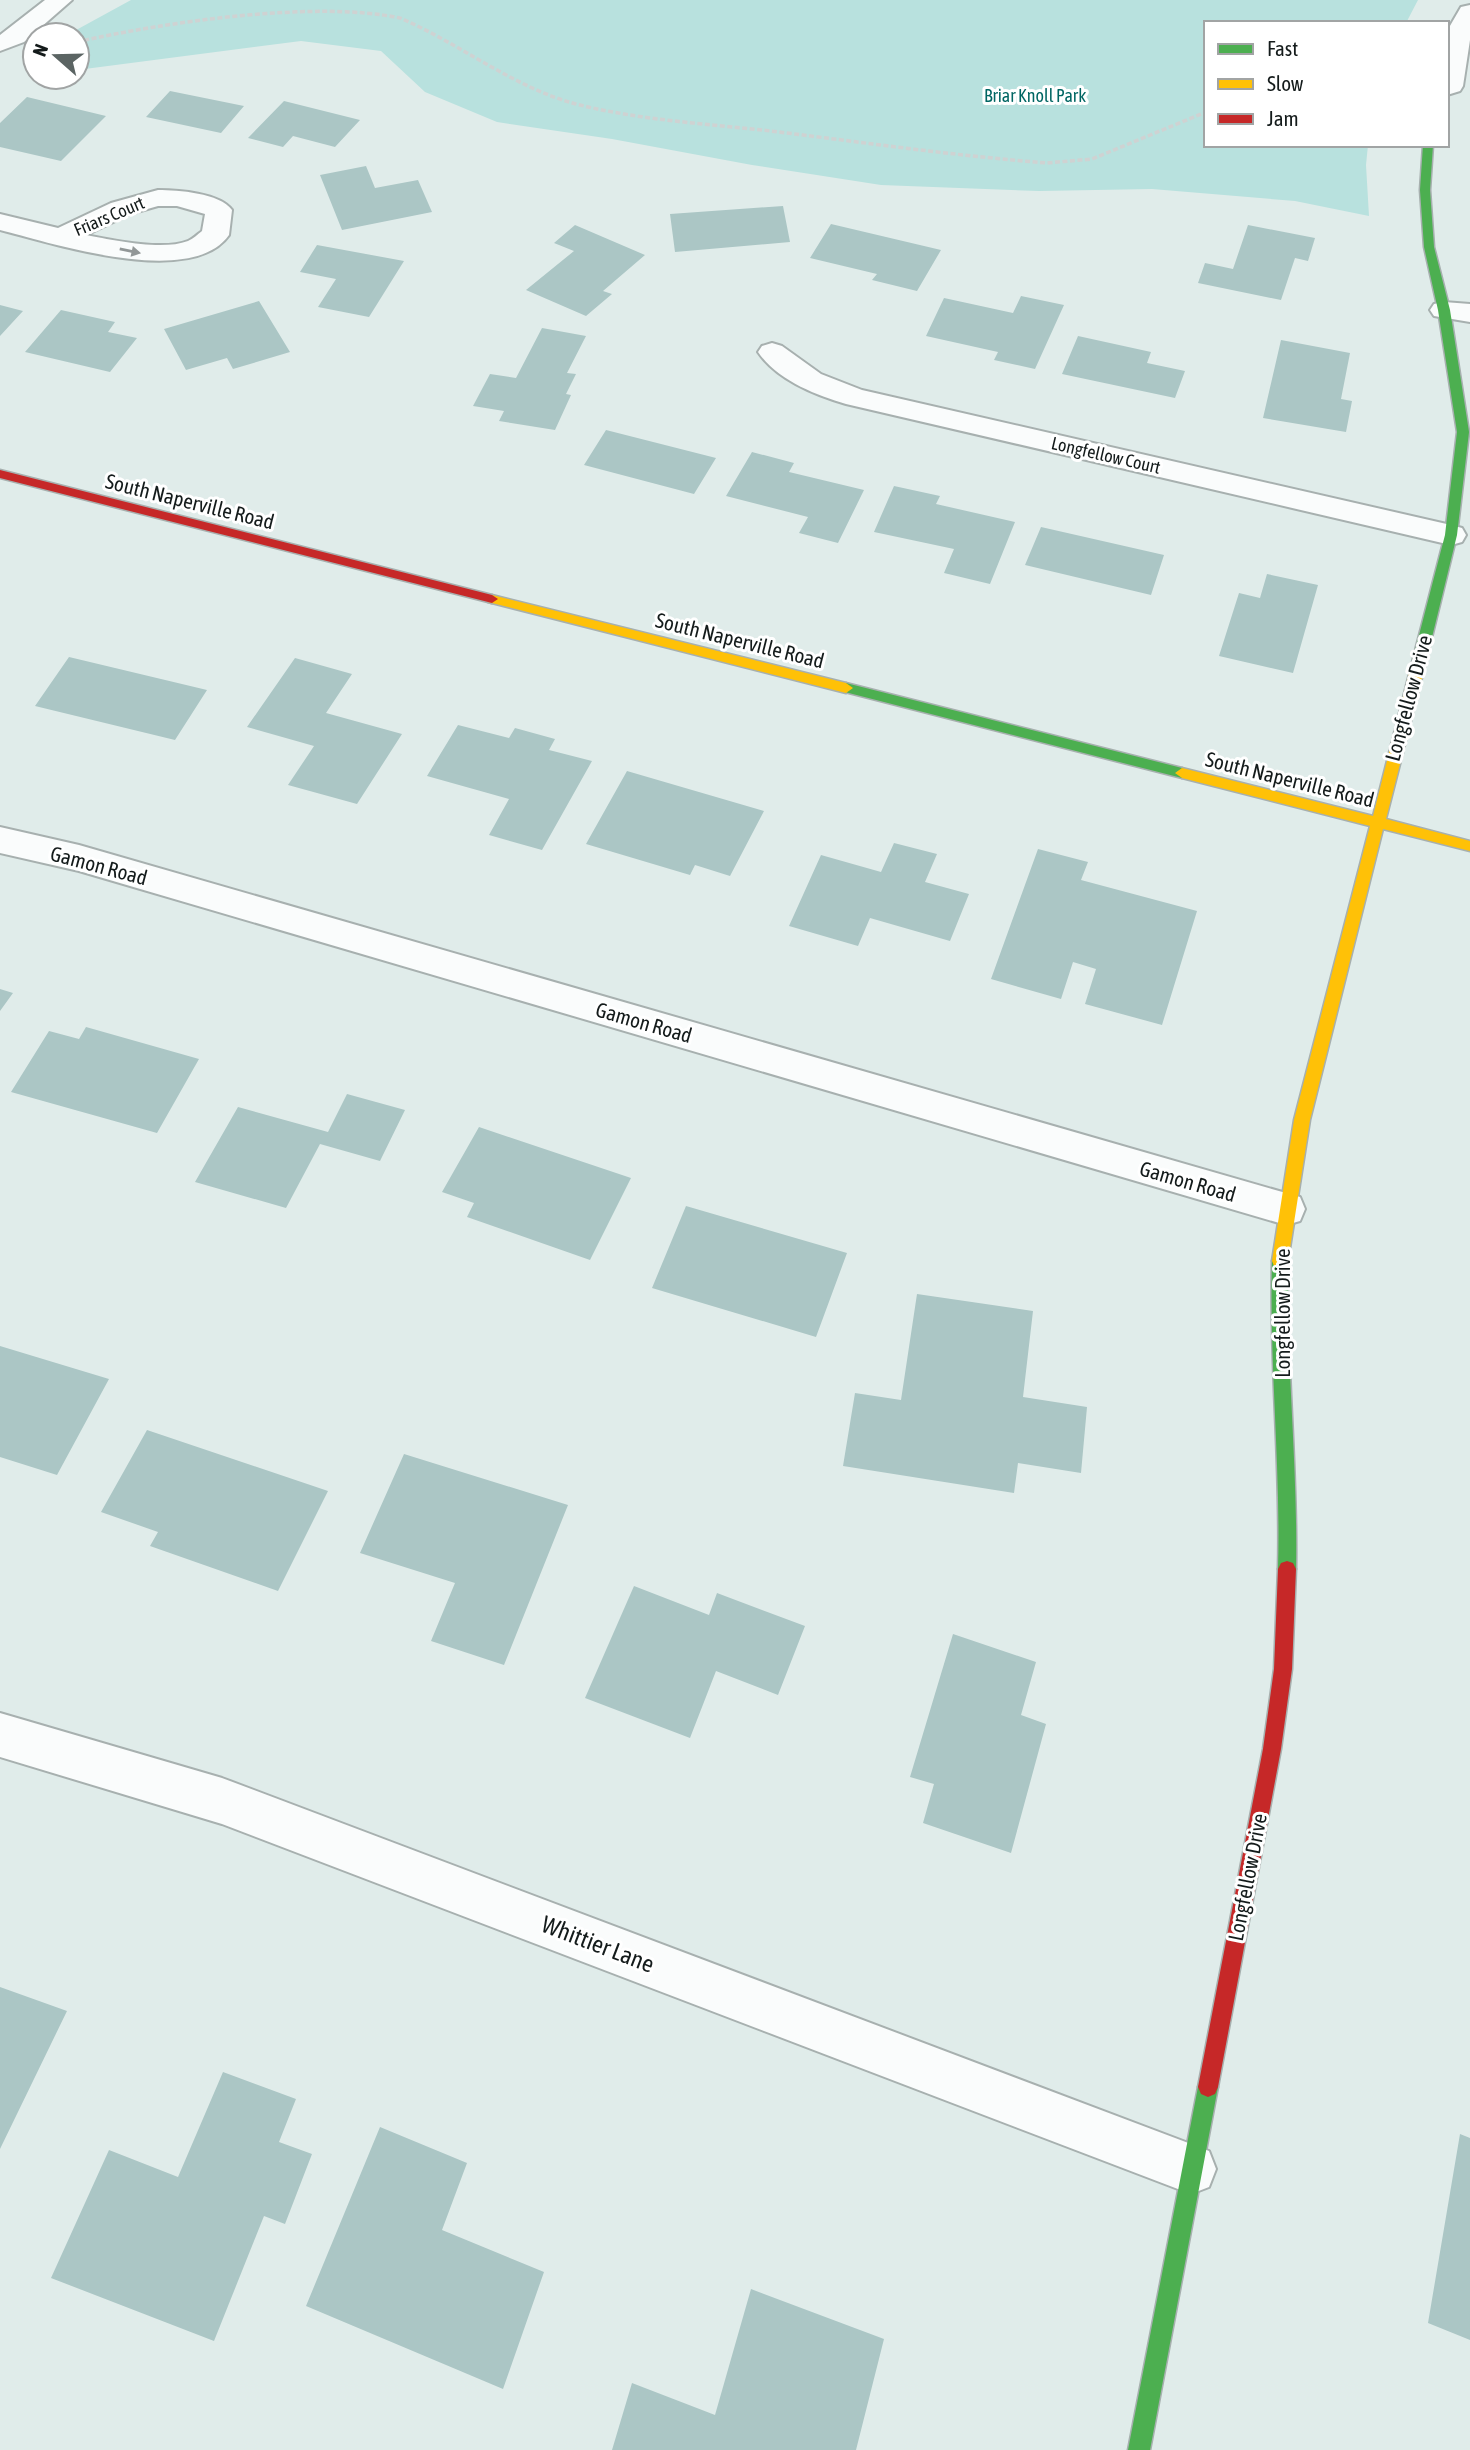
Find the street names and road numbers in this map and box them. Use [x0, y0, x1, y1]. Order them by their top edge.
street label: Friars Court [71, 192, 147, 240]
street label: Longfellow Court [1049, 432, 1163, 478]
street label: South Naperville Road [103, 468, 277, 534]
street label: South Naperville Road [653, 607, 827, 673]
street label: Longfellow Drive [1380, 632, 1436, 764]
street label: South Naperville Road [1203, 746, 1377, 812]
street label: Gamon Road [48, 841, 150, 889]
street label: Gamon Road [593, 997, 695, 1047]
street label: Gamon Road [1137, 1156, 1239, 1206]
street label: Longfellow Drive [1270, 1248, 1294, 1378]
street label: Longfellow Drive [1223, 1811, 1271, 1943]
street label: Whittier Lane [538, 1910, 658, 1978]

